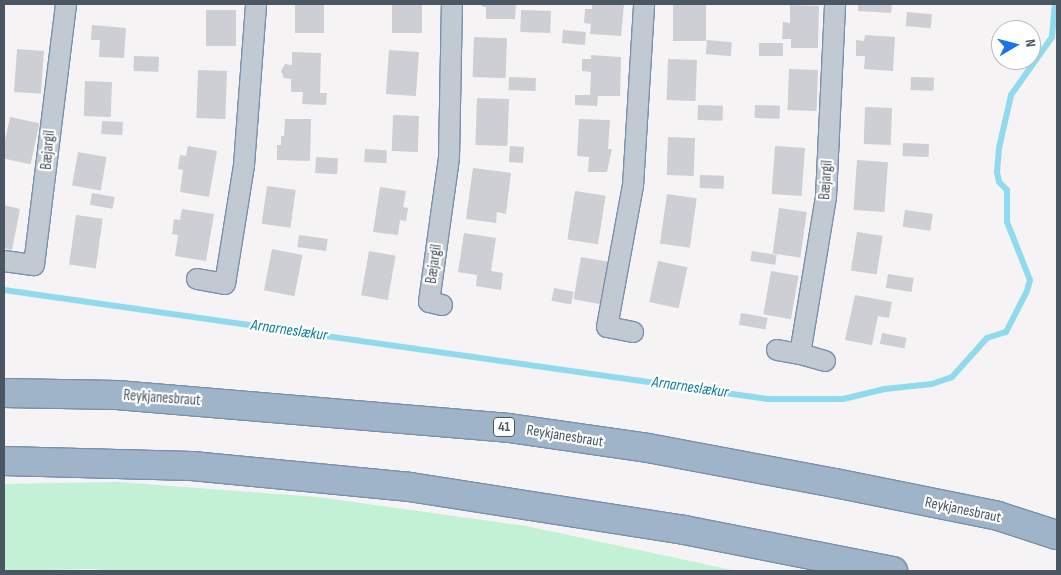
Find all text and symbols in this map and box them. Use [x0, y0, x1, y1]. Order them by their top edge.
north arrow [991, 20, 1041, 70]
text: N [1021, 38, 1039, 48]
street label: Bæjargil [37, 129, 59, 171]
street label: Bæjargil [816, 160, 836, 200]
street label: Bæjargil [422, 243, 446, 285]
water label: Arnarneslækur [249, 316, 329, 346]
water label: Arnarneslækur [650, 373, 730, 403]
street label: Reykjanesbraut [123, 386, 201, 410]
road number: 41 [493, 416, 515, 438]
street label: Reykjanesbraut [525, 421, 605, 451]
street label: Reykjanesbraut [923, 493, 1003, 527]

